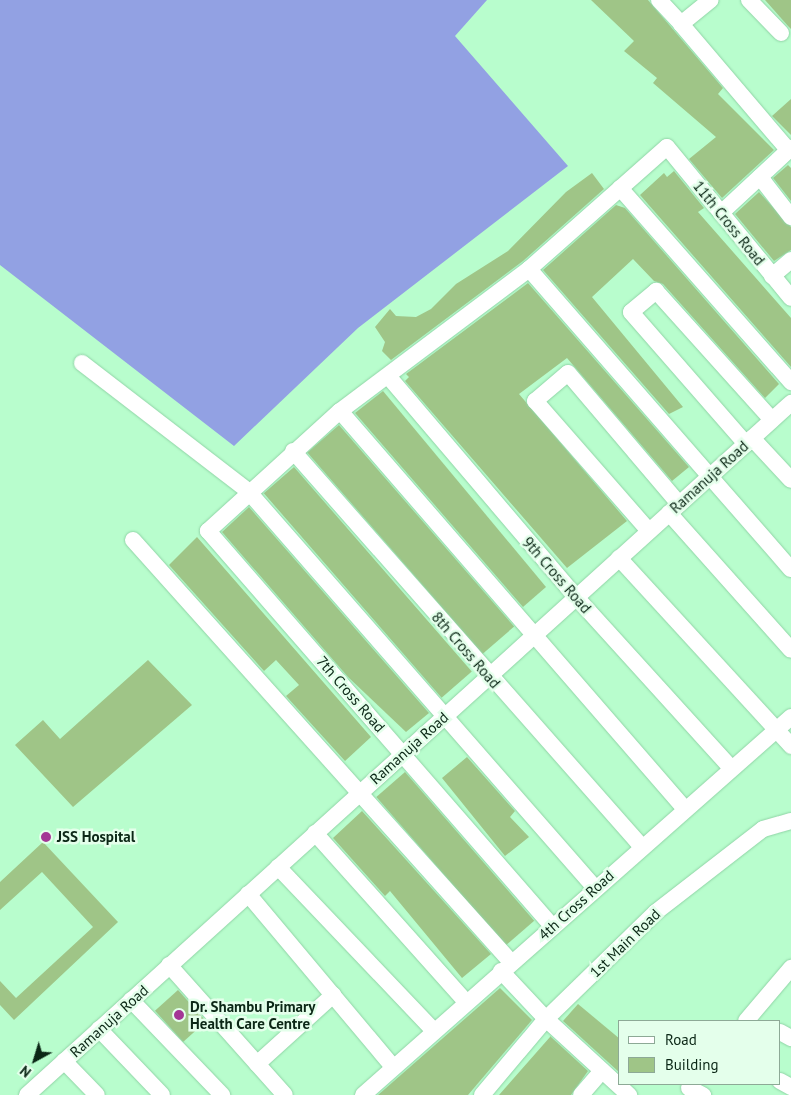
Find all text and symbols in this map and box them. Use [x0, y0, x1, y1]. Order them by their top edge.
street label: 11th Cross Road [689, 177, 769, 269]
street label: Ramanuja Road [666, 437, 752, 517]
street label: 9th Cross Road [519, 533, 595, 617]
street label: 8th Cross Road [428, 608, 504, 692]
street label: 7th Cross Road [313, 652, 389, 736]
street label: Ramanuja Road [366, 708, 452, 788]
place label: JSS Hospital [57, 828, 135, 846]
marker: JSS Hospital [39, 830, 53, 844]
street label: 4th Cross Road [535, 866, 617, 944]
street label: 1st Main Road [586, 905, 664, 981]
street label: Ramanuja Road [66, 981, 152, 1061]
place label: Dr. Shambu Primary Health Care Centre [190, 997, 316, 1032]
marker: Dr. Shambu Primary Health Care Centre [172, 1008, 186, 1022]
legend [618, 1020, 781, 1085]
text: Road [665, 1030, 697, 1049]
north arrow [10, 1035, 60, 1085]
text: Building [665, 1055, 719, 1074]
text: N [16, 1062, 35, 1082]

